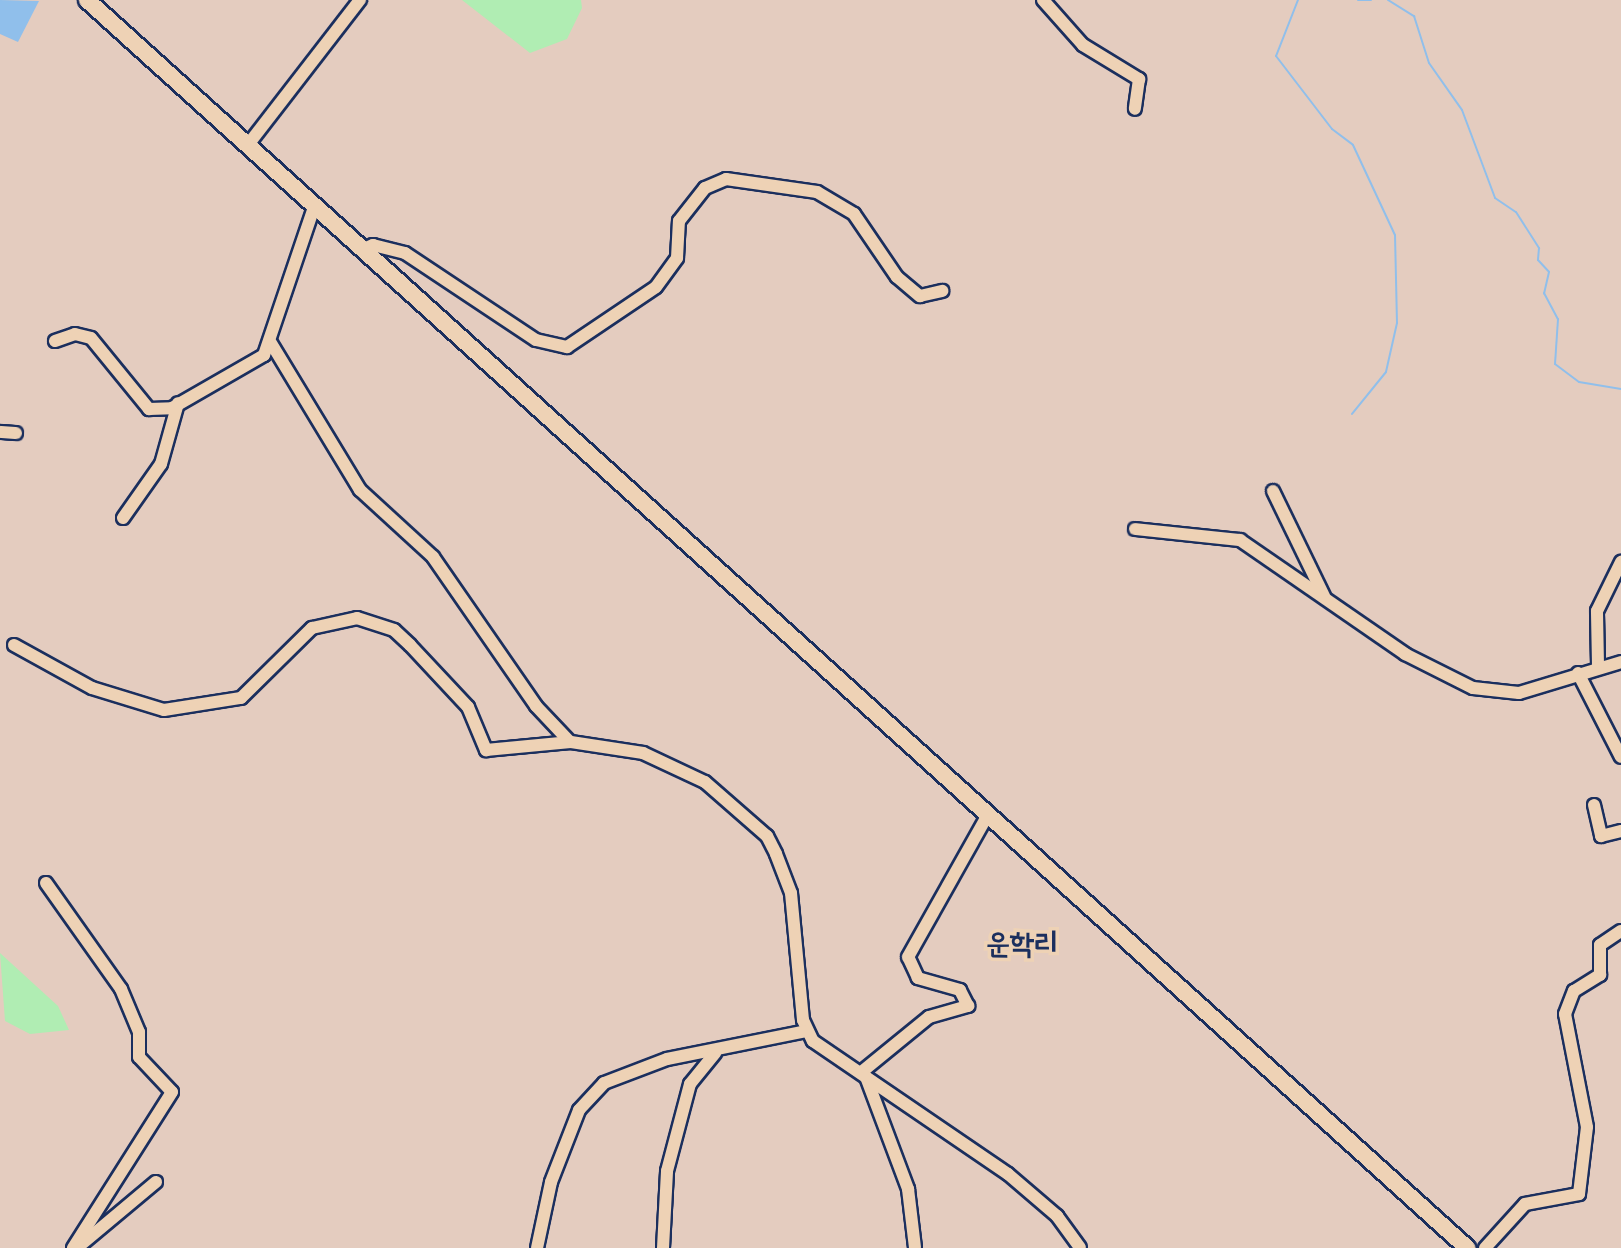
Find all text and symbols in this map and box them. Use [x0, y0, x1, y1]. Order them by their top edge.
district label: 운학리 [986, 924, 1058, 960]

